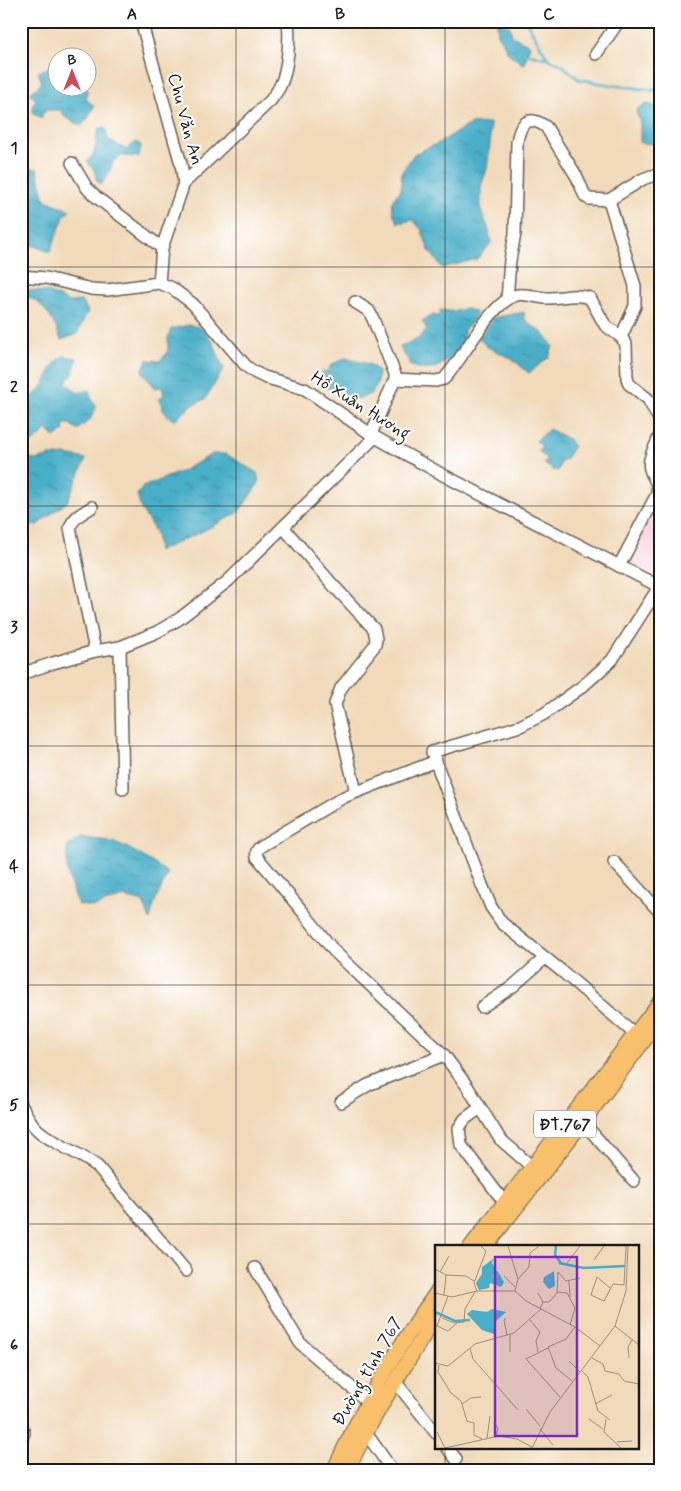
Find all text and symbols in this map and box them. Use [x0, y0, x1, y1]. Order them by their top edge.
text: A [127, 4, 137, 25]
text: B [335, 4, 345, 25]
text: C [543, 4, 555, 25]
north arrow [48, 48, 98, 98]
text: B [68, 51, 77, 69]
street label: Chu Văn An [161, 71, 209, 168]
text: 1 [10, 138, 18, 159]
street label: Hồ Xuân Hương [305, 366, 415, 448]
text: 2 [10, 377, 18, 398]
text: 3 [10, 617, 18, 638]
text: 4 [9, 856, 19, 877]
text: 5 [9, 1095, 19, 1116]
road number: ĐT.767 [534, 1110, 596, 1138]
inset map [435, 1245, 638, 1448]
street label: Đường tỉnh 767 [327, 1313, 411, 1431]
text: 6 [10, 1335, 18, 1356]

